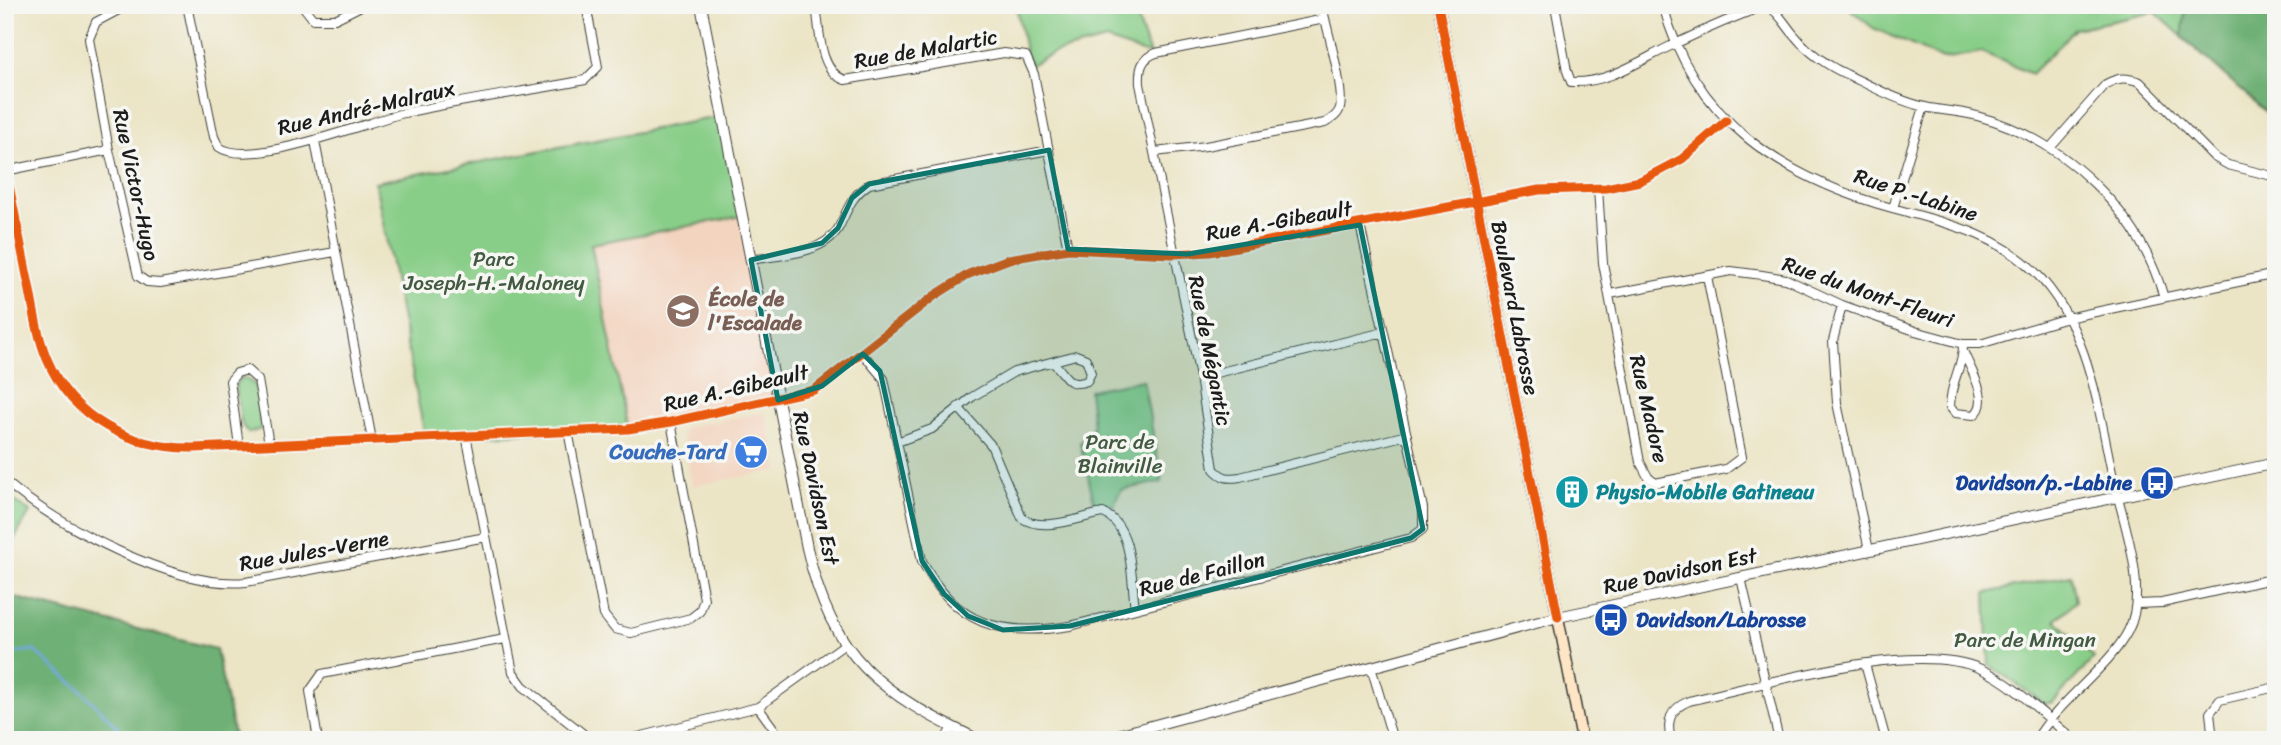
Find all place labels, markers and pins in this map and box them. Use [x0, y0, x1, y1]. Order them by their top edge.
place label: École de l'Escalade [707, 280, 803, 342]
school or university icon: École de l'Escalade [664, 292, 702, 330]
place label: Couche-Tard [609, 433, 728, 471]
supermarket icon: Couche-Tard [732, 433, 770, 471]
place label: Davidson/p.-Labine [1956, 464, 2133, 502]
bus stop icon: Davidson/p.-Labine [2138, 464, 2176, 502]
building icon: Physio-Mobile Gatineau [1553, 473, 1591, 511]
place label: Physio-Mobile Gatineau [1596, 473, 1815, 511]
bus stop icon: Davidson/Labrosse [1592, 601, 1630, 639]
place label: Davidson/Labrosse [1636, 601, 1807, 639]

